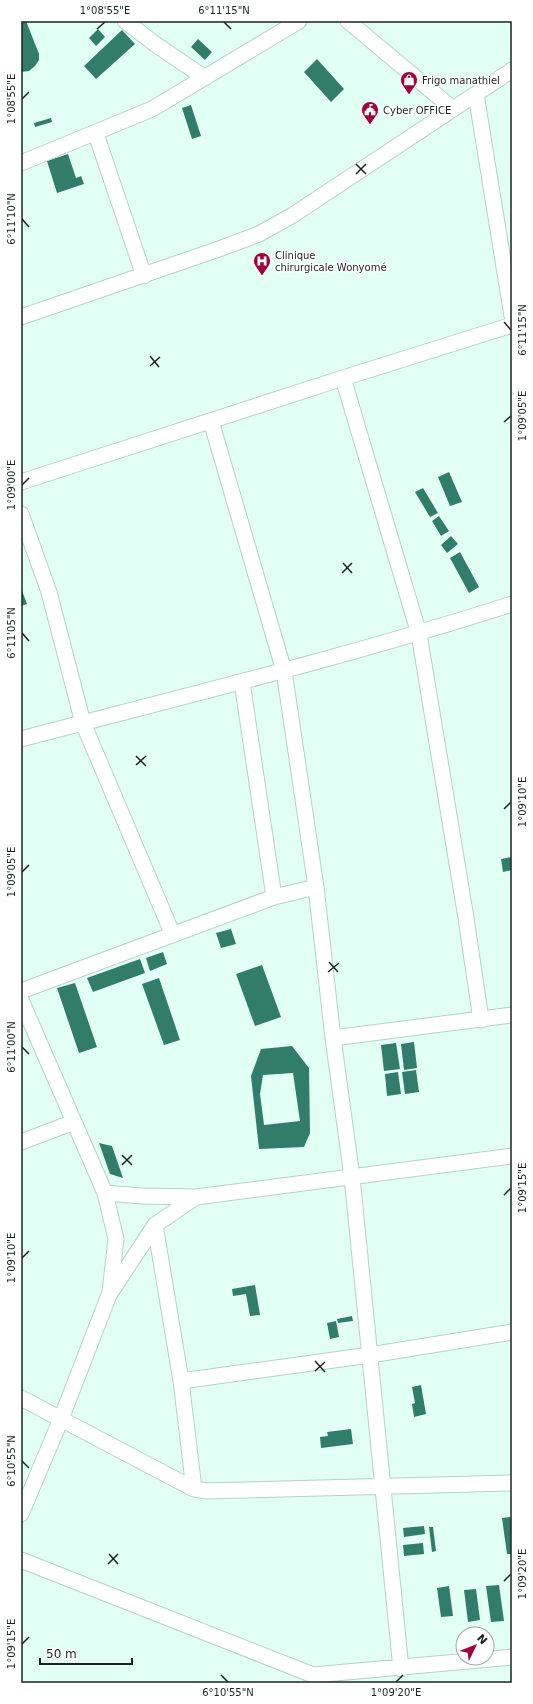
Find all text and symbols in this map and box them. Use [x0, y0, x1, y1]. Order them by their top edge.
text: 1°08'55"E [80, 5, 130, 16]
text: 6°11'15"N [198, 5, 250, 16]
shop icon: Frigo manathiel [399, 70, 419, 95]
text: 1°08'55"E [6, 74, 17, 124]
place label: Frigo manathiel [422, 75, 500, 86]
public building icon: Cyber OFFICE [360, 100, 380, 125]
place label: Cyber OFFICE [383, 105, 451, 116]
text: 6°11'10"N [6, 193, 17, 245]
place label: Clinique chirurgicale Wonyomé [275, 250, 387, 273]
hospital icon: Clinique chirurgicale Wonyomé [252, 251, 272, 276]
text: 6°11'15"N [517, 304, 528, 356]
text: 1°09'05"E [517, 391, 528, 441]
text: 1°09'00"E [6, 460, 17, 510]
text: 6°11'05"N [6, 607, 17, 659]
text: 1°09'10"E [517, 777, 528, 827]
text: 1°09'05"E [6, 847, 17, 897]
text: 6°11'00"N [6, 1021, 17, 1073]
text: 1°09'15"E [517, 1163, 528, 1213]
text: 1°09'10"E [6, 1233, 17, 1283]
text: 6°10'55"N [6, 1435, 17, 1487]
text: 1°09'20"E [517, 1549, 528, 1599]
text: 1°09'15"E [6, 1619, 17, 1669]
north arrow [455, 1626, 495, 1666]
text: N [474, 1632, 490, 1647]
scale bar [40, 1640, 132, 1666]
text: 50 m [46, 1647, 77, 1661]
text: 6°10'55"N [202, 1687, 254, 1698]
text: 1°09'20"E [371, 1687, 421, 1698]

